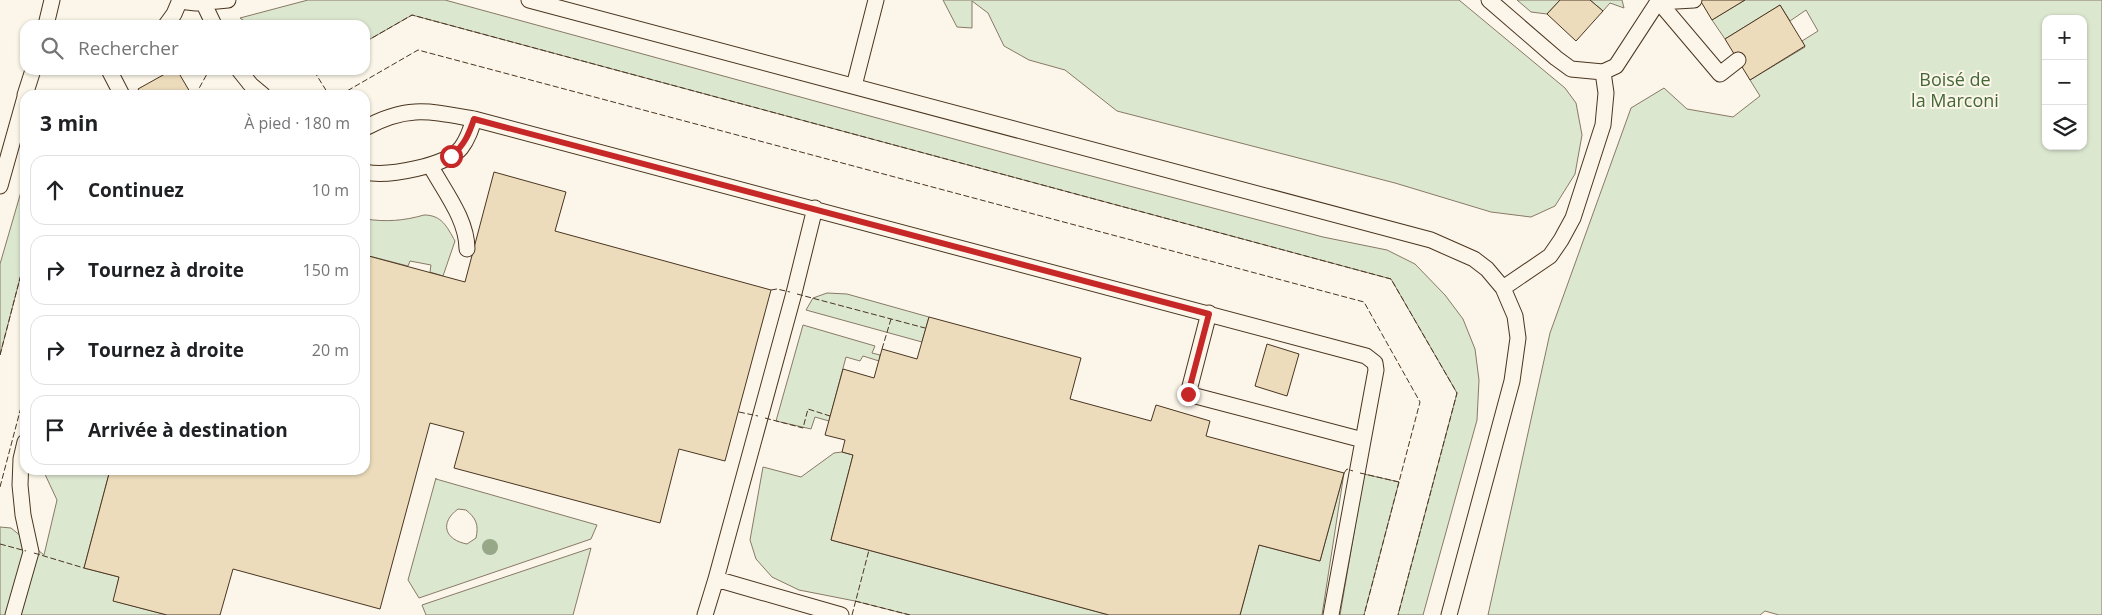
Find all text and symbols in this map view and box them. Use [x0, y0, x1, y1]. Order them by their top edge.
map controls [2042, 15, 2087, 150]
button: + [2042, 15, 2087, 60]
search box [20, 20, 370, 75]
icon: search [38, 34, 66, 62]
text: Rechercher [78, 35, 179, 61]
button: − [2042, 60, 2087, 105]
park label: Boisé de la Marconi [1911, 67, 1999, 112]
button: layers [2042, 105, 2087, 150]
text: 3 min [40, 109, 98, 137]
text: À pied · 180 m [244, 112, 350, 134]
route start [440, 145, 463, 168]
icon: ahead [41, 176, 69, 204]
text: Continuez [88, 177, 184, 203]
text: 10 m [312, 179, 349, 201]
icon: right [41, 256, 69, 284]
text: Tournez à droite [88, 257, 244, 283]
text: 150 m [303, 259, 349, 281]
icon: right [41, 336, 69, 364]
text: Tournez à droite [88, 337, 244, 363]
text: 20 m [312, 339, 349, 361]
route end [1177, 383, 1200, 406]
icon: arrive [41, 416, 69, 444]
text: Arrivée à destination [88, 417, 288, 443]

